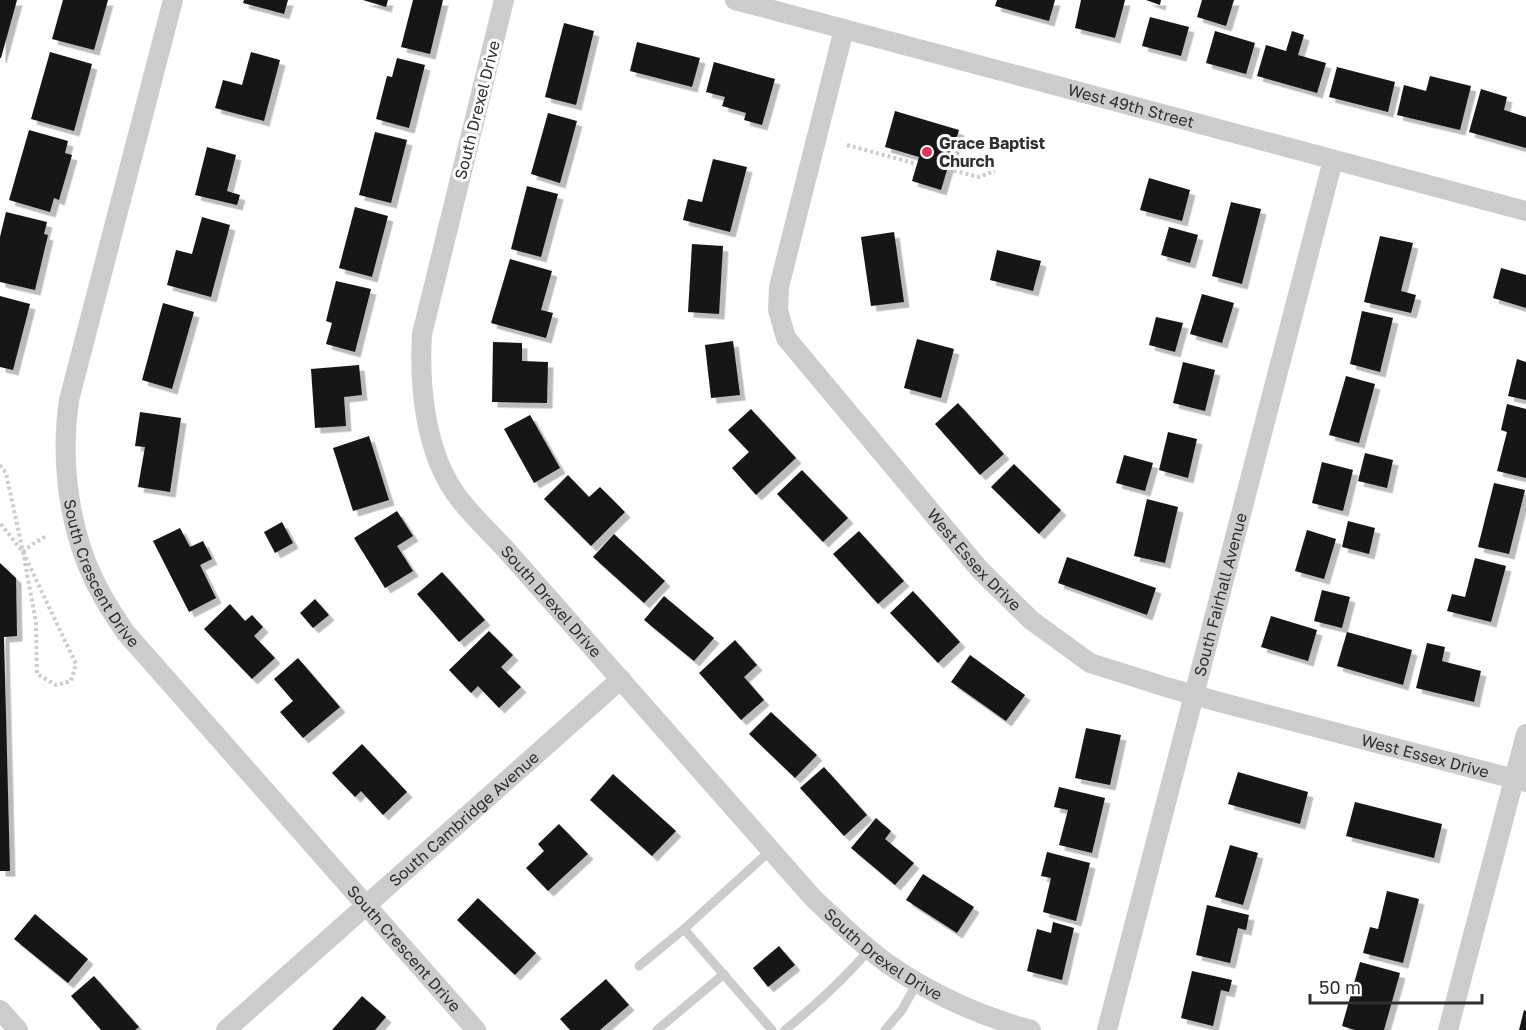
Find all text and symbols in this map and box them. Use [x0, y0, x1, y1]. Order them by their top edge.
street label: South Drexel Drive [450, 38, 504, 182]
street label: West 49th Street [1066, 79, 1197, 132]
place label: Grace Baptist Church [939, 133, 1045, 171]
marker: Grace Baptist Church [920, 145, 934, 159]
street label: South Crescent Drive [60, 497, 144, 651]
street label: West Essex Drive [923, 504, 1026, 615]
street label: South Fairhall Avenue [1189, 511, 1251, 678]
street label: South Drexel Drive [497, 541, 606, 661]
street label: West Essex Drive [1359, 730, 1491, 782]
street label: South Cambridge Avenue [385, 747, 543, 891]
street label: South Crescent Drive [343, 881, 465, 1016]
street label: South Drexel Drive [820, 904, 946, 1004]
scale bar [1310, 967, 1482, 1005]
text: 50 m [1319, 976, 1361, 998]

